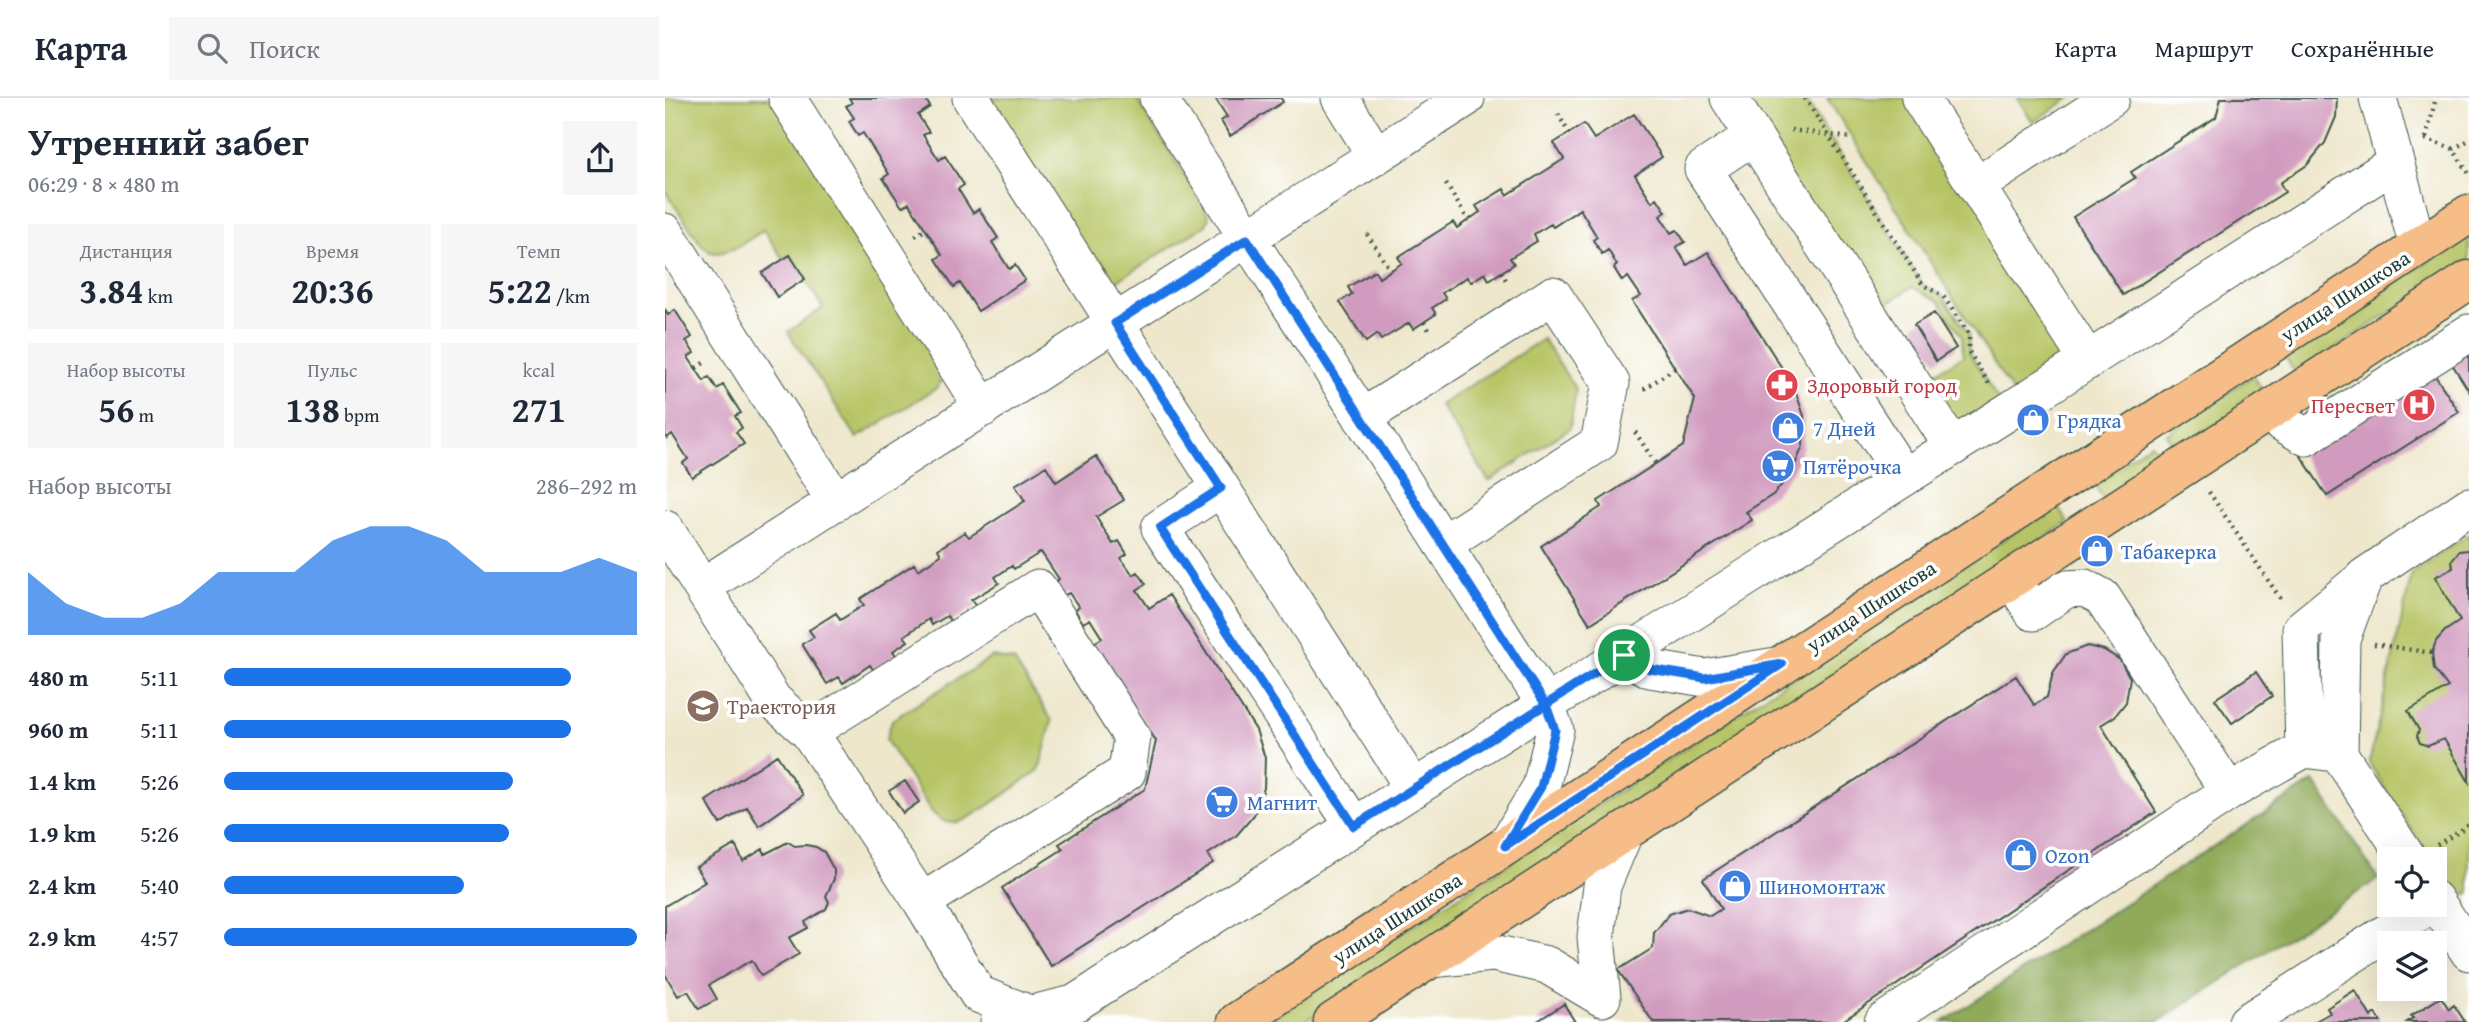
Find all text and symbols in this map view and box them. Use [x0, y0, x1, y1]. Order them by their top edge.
search box [169, 17, 659, 80]
text: Карта [35, 24, 127, 72]
icon: search [193, 29, 231, 67]
text: Поиск [249, 29, 320, 68]
text: Карта [2055, 31, 2117, 66]
text: Маршрут [2155, 31, 2253, 66]
text: Сохранённые [2291, 31, 2434, 66]
text: Утренний забег [28, 113, 309, 169]
button: share [563, 121, 637, 195]
text: 06:29 · 8 × 480 m [28, 167, 180, 200]
text: Дистанция [80, 237, 173, 265]
text: Время [306, 237, 359, 265]
text: Темп [517, 237, 561, 265]
street label: улица Шишкова [2273, 242, 2416, 350]
text: 3.84 [79, 265, 144, 316]
text: 20:36 [291, 265, 374, 316]
text: 5:22 [488, 265, 552, 316]
text: km [144, 282, 173, 310]
text: /km [552, 282, 590, 310]
text: Набор высоты [67, 356, 186, 384]
text: Пульс [308, 356, 357, 384]
text: kcal [523, 356, 555, 384]
pharmacy icon: Здоровый город [1763, 366, 1801, 404]
place label: Здоровый город [1807, 370, 1958, 401]
text: 56 [98, 384, 134, 435]
text: 138 [285, 384, 340, 435]
text: 271 [512, 384, 566, 435]
hospital icon: Пересвет [2400, 386, 2438, 424]
place label: Пересвет [2311, 390, 2395, 421]
text: m [134, 401, 154, 429]
text: bpm [340, 401, 380, 429]
shop icon: Грядка [2014, 401, 2052, 439]
place label: Грядка [2057, 405, 2122, 436]
shop icon: 7 Дней [1769, 409, 1807, 447]
place label: 7 Дней [1813, 413, 1876, 444]
supermarket icon: Пятёрочка [1759, 447, 1797, 485]
place label: Пятёрочка [1803, 451, 1901, 482]
text: Набор высоты [28, 469, 172, 502]
text: 286–292 m [536, 469, 637, 502]
shop icon: Табакерка [2078, 532, 2116, 570]
place label: Табакерка [2121, 536, 2217, 567]
street label: улица Шишкова [1799, 552, 1942, 660]
pin [1594, 625, 1654, 685]
icon: arrive [1605, 636, 1643, 674]
text: 480 m [28, 661, 89, 694]
text: 5:11 [140, 661, 179, 694]
school or university icon: Траектория [684, 687, 722, 725]
place label: Траектория [727, 691, 837, 722]
text: 960 m [28, 713, 89, 746]
text: 5:11 [140, 713, 179, 746]
text: 1.4 km [28, 765, 96, 798]
text: 5:26 [140, 765, 179, 798]
supermarket icon: Магнит [1203, 783, 1241, 821]
place label: Магнит [1247, 787, 1317, 818]
text: 1.9 km [28, 817, 96, 850]
text: 5:26 [140, 817, 179, 850]
shop icon: Ozon [2002, 836, 2040, 874]
place label: Ozon [2045, 840, 2090, 871]
map controls [2377, 847, 2447, 1001]
button: locate [2377, 847, 2447, 917]
street label: улица Шишкова [1325, 864, 1468, 972]
shop icon: Шиномонтаж [1716, 867, 1754, 905]
text: 2.4 km [28, 869, 96, 902]
text: 5:40 [140, 869, 179, 902]
place label: Шиномонтаж [1759, 871, 1886, 902]
text: 2.9 km [28, 921, 96, 954]
text: 4:57 [140, 921, 179, 954]
button: layers [2377, 931, 2447, 1001]

